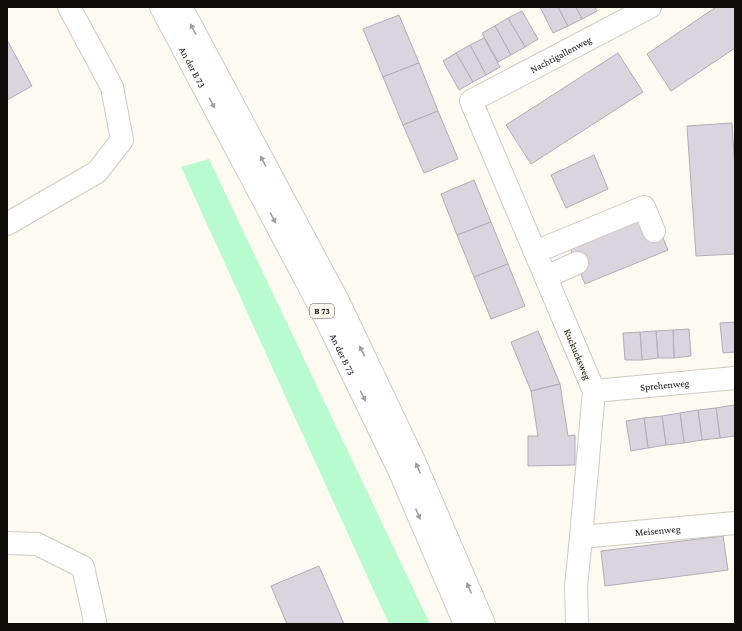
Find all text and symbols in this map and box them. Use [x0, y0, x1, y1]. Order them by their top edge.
one-way arrow [190, 24, 196, 35]
street label: Nachtigallenweg [528, 34, 593, 75]
street label: An der B 73 [177, 45, 208, 90]
one-way arrow [208, 97, 215, 109]
one-way arrow [260, 155, 267, 167]
one-way arrow [269, 212, 276, 224]
road number: B 73 [310, 304, 334, 318]
street label: Kuckucksweg [562, 327, 593, 381]
street label: An der B 73 [328, 332, 357, 377]
one-way arrow [359, 345, 365, 357]
street label: Sprehenweg [640, 377, 690, 393]
one-way arrow [360, 391, 366, 402]
one-way arrow [415, 463, 421, 474]
one-way arrow [415, 509, 421, 520]
street label: Meisenweg [635, 523, 681, 538]
one-way arrow [465, 582, 471, 594]

